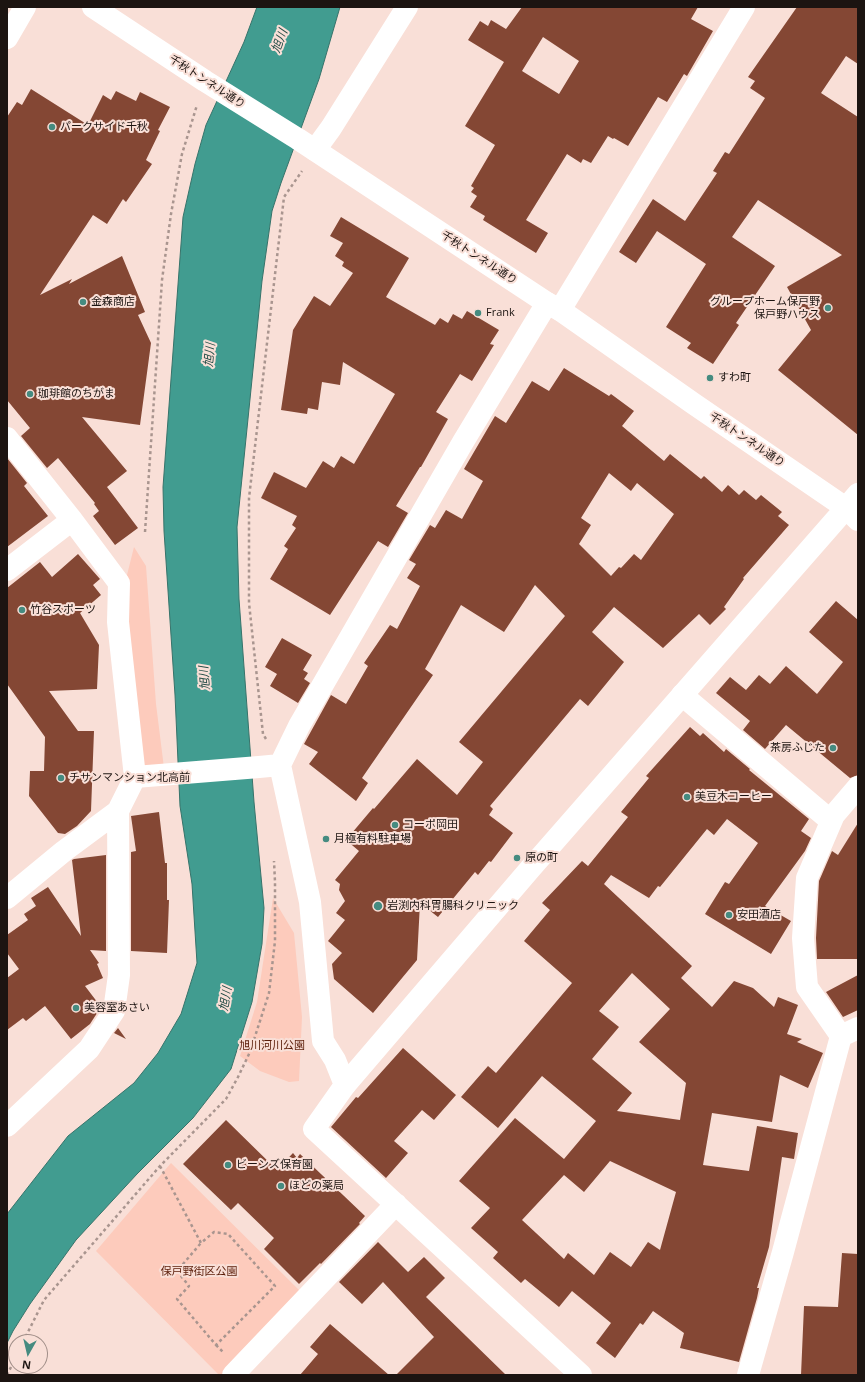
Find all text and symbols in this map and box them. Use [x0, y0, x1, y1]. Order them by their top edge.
water label: 旭川 [269, 27, 291, 55]
street label: 千秋トンネル通り [167, 53, 247, 111]
place label: パークサイド千秋 [60, 120, 148, 134]
marker: パークサイド千秋 [47, 122, 57, 132]
street label: 千秋トンネル通り [439, 229, 519, 287]
place label: 金森商店 [91, 295, 135, 309]
place label: グループホーム保戸野 保戸野ハウス [710, 295, 820, 321]
marker: 金森商店 [78, 297, 88, 307]
marker: グループホーム保戸野 保戸野ハウス [823, 303, 833, 313]
place label: Frank [486, 306, 515, 320]
marker: Frank [473, 308, 483, 318]
water label: 旭川 [202, 342, 218, 368]
place label: すわ町 [718, 371, 751, 385]
marker: すわ町 [705, 373, 715, 383]
place label: 珈琲館のちがま [38, 387, 115, 401]
marker: 珈琲館のちがま [25, 389, 35, 399]
street label: 千秋トンネル通り [707, 410, 787, 470]
place label: 竹谷スポーツ [30, 603, 96, 617]
marker: 竹谷スポーツ [17, 605, 27, 615]
water label: 旭川 [197, 665, 213, 691]
place label: 茶房ふじた [770, 741, 825, 755]
marker: 茶房ふじた [828, 743, 838, 753]
place label: チサンマンション北高前 [69, 771, 190, 785]
marker: チサンマンション北高前 [56, 773, 66, 783]
place label: 美豆木コーヒー [695, 790, 772, 804]
marker: 美豆木コーヒー [682, 792, 692, 802]
place label: コーポ岡田 [403, 818, 458, 832]
marker: コーポ岡田 [390, 820, 400, 830]
place label: 月極有料駐車場 [334, 832, 411, 846]
marker: 月極有料駐車場 [321, 834, 331, 844]
place label: 原の町 [525, 851, 558, 865]
marker: 原の町 [512, 853, 522, 863]
place label: 岩渕内科胃腸科クリニック [387, 899, 519, 913]
marker: 岩渕内科胃腸科クリニック [372, 900, 384, 912]
place label: 安田酒店 [737, 908, 781, 922]
marker: 安田酒店 [724, 910, 734, 920]
water label: 旭川 [217, 986, 235, 1012]
place label: 美容室あさい [84, 1001, 150, 1015]
marker: 美容室あさい [71, 1003, 81, 1013]
park label: 旭川河川公園 [239, 1039, 305, 1053]
place label: ビーンズ保育園 [236, 1158, 313, 1172]
marker: ビーンズ保育園 [223, 1160, 233, 1170]
place label: ほどの薬局 [289, 1179, 344, 1193]
marker: ほどの薬局 [276, 1181, 286, 1191]
park label: 保戸野街区公園 [161, 1265, 237, 1279]
north arrow [8, 1334, 48, 1374]
text: N [21, 1357, 32, 1373]

